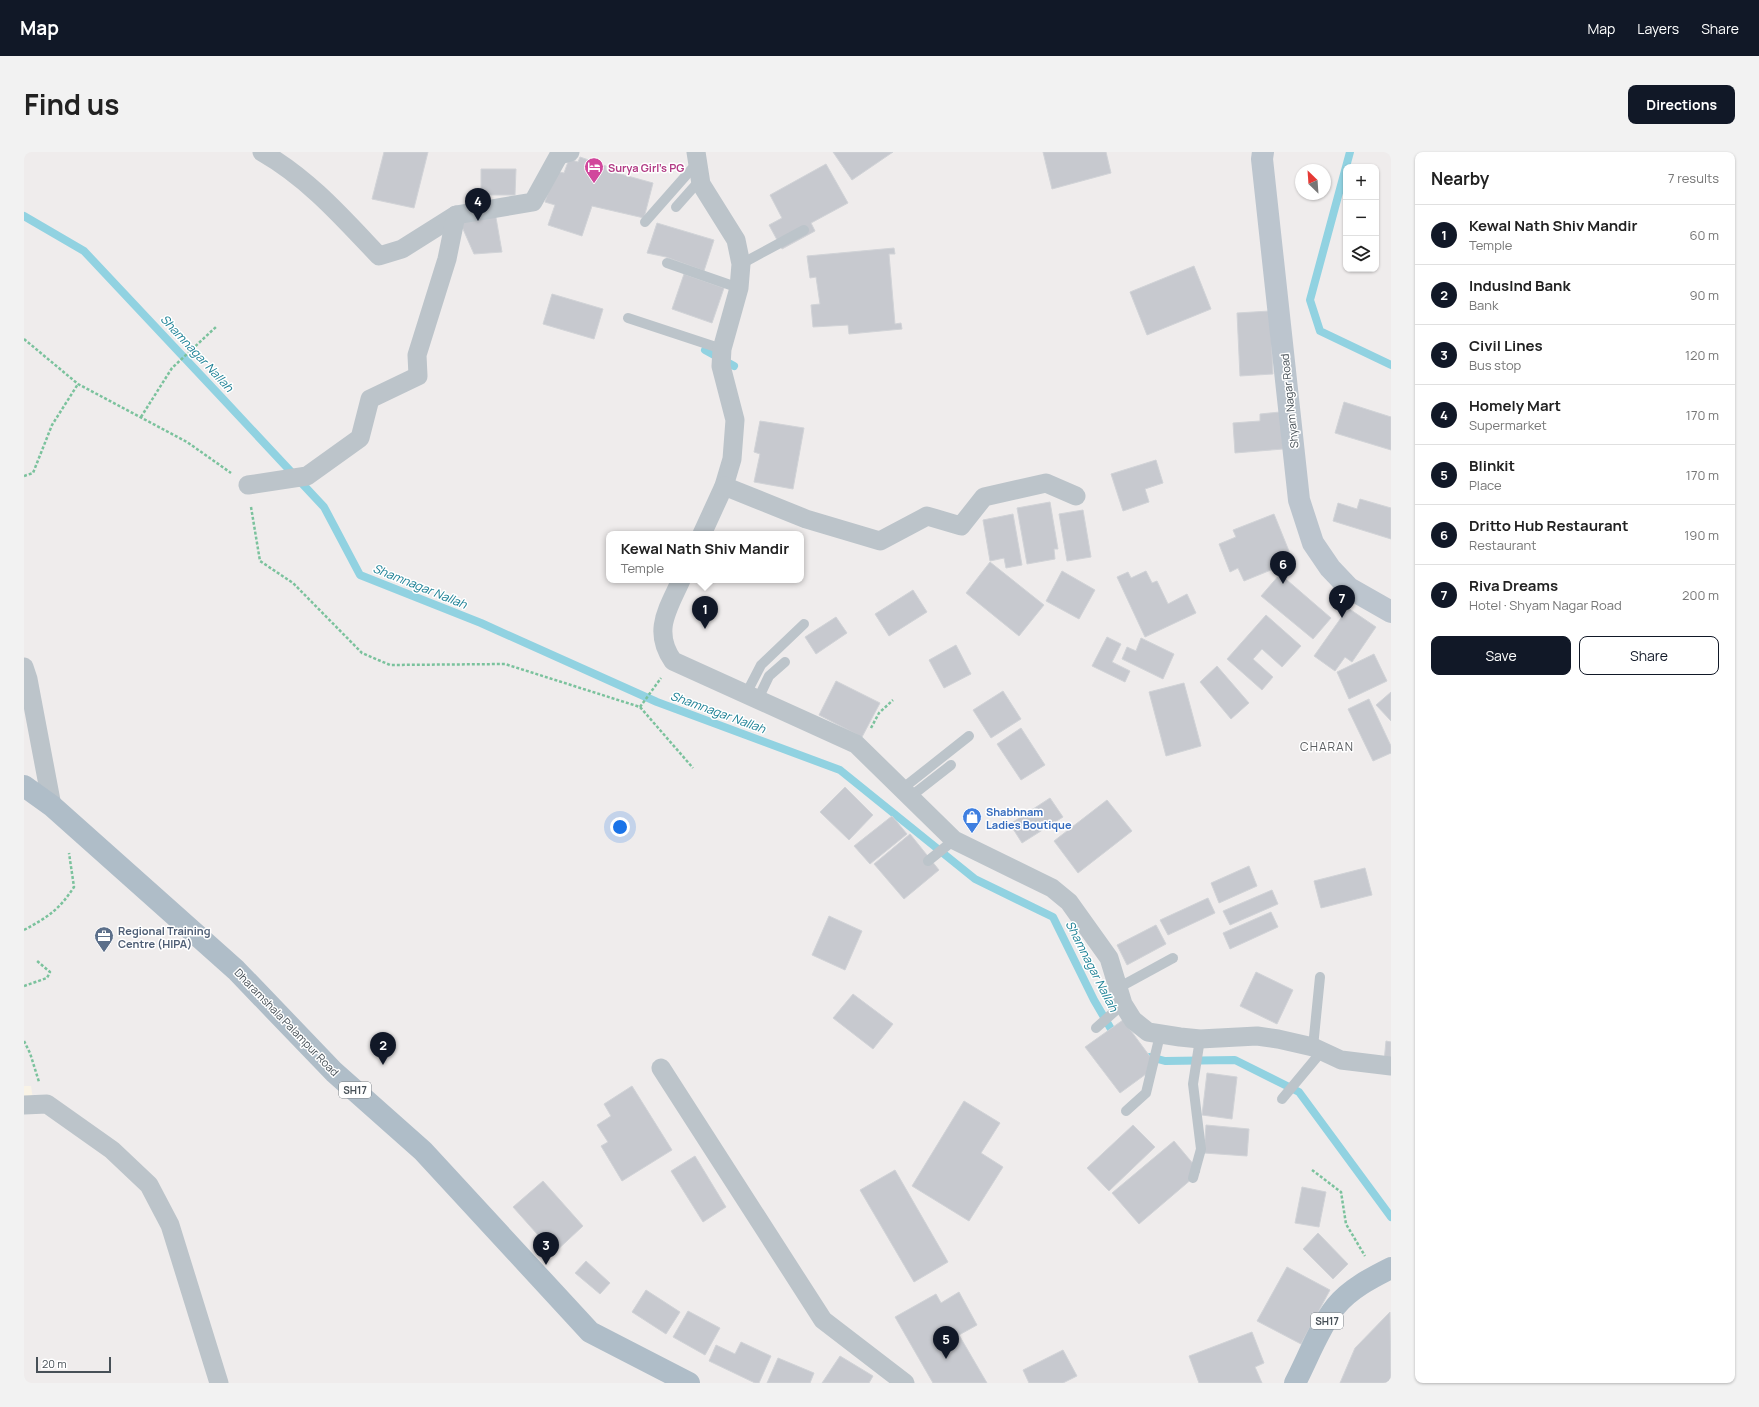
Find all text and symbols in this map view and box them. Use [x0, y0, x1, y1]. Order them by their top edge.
text: Map [20, 15, 59, 41]
text: Map [1587, 19, 1615, 38]
text: Layers [1637, 19, 1679, 38]
text: Share [1701, 19, 1739, 38]
text: Find us [24, 85, 119, 123]
button: Directions [1628, 85, 1735, 124]
hotel icon: Surya Girl's PG [583, 156, 605, 184]
place label: Surya Girl's PG [608, 160, 684, 175]
north arrow [1295, 164, 1331, 200]
map controls [1343, 164, 1379, 272]
button: + [1343, 164, 1379, 200]
text: Nearby [1431, 167, 1489, 190]
text: 7 results [1668, 169, 1719, 187]
pin: 4 [465, 188, 491, 221]
button: − [1343, 200, 1379, 236]
text: Kewal Nath Shiv Mandir [1469, 215, 1637, 236]
text: 1 [1441, 226, 1447, 244]
text: 60 m [1689, 226, 1719, 244]
button: layers [1343, 236, 1379, 272]
text: Temple [1469, 236, 1512, 254]
text: IndusInd Bank [1469, 275, 1571, 296]
text: 2 [1440, 286, 1448, 304]
text: 90 m [1689, 286, 1719, 304]
text: Bank [1469, 296, 1498, 314]
water label: Shamnagar Nallah [157, 311, 238, 396]
text: Civil Lines [1469, 335, 1543, 356]
text: 3 [1440, 346, 1448, 364]
text: 120 m [1685, 346, 1719, 364]
street label: Shyam Nagar Road [1277, 353, 1301, 449]
text: Bus stop [1469, 356, 1521, 374]
text: Homely Mart [1469, 395, 1561, 416]
text: 4 [1440, 406, 1448, 424]
text: 170 m [1686, 406, 1719, 424]
text: Supermarket [1469, 416, 1547, 434]
text: Blinkit [1469, 455, 1515, 476]
text: 5 [1440, 466, 1448, 484]
text: 170 m [1686, 466, 1719, 484]
text: Place [1469, 476, 1502, 494]
text: Dritto Hub Restaurant [1469, 515, 1628, 536]
text: 6 [1440, 526, 1448, 544]
text: 190 m [1684, 526, 1719, 544]
popup [606, 531, 804, 583]
text: Restaurant [1469, 536, 1536, 554]
text: Kewal Nath Shiv Mandir [621, 538, 789, 559]
pin: 6 [1270, 551, 1296, 584]
water label: Shamnagar Nallah [370, 559, 470, 613]
text: Temple [621, 559, 664, 577]
text: Riva Dreams [1469, 575, 1558, 596]
pin: 7 [1329, 585, 1355, 618]
text: 7 [1441, 586, 1447, 604]
text: 200 m [1682, 586, 1719, 604]
pin: 1 [692, 596, 718, 629]
text: Hotel · Shyam Nagar Road [1469, 596, 1622, 614]
button: Save [1431, 636, 1571, 675]
button: Share [1579, 636, 1719, 675]
water label: Shamnagar Nallah [668, 687, 769, 737]
district label: CHARAN [1300, 738, 1354, 755]
place label: Shabhnam Ladies Boutique [986, 804, 1072, 832]
shop icon: Shabhnam Ladies Boutique [961, 806, 983, 834]
your location [610, 817, 630, 837]
water label: Shamnagar Nallah [1062, 918, 1123, 1015]
place label: Regional Training Centre (HIPA) [118, 923, 210, 951]
office icon: Regional Training Centre (HIPA) [93, 925, 115, 953]
street label: Dharamshala Palampur Road [231, 965, 343, 1079]
pin: 2 [370, 1032, 396, 1065]
road number: SH17 [339, 1082, 371, 1098]
pin: 3 [533, 1232, 559, 1265]
road number: SH17 [1311, 1313, 1343, 1329]
pin: 5 [933, 1326, 959, 1359]
scale bar [36, 1355, 111, 1374]
text: 20 m [42, 1356, 67, 1371]

